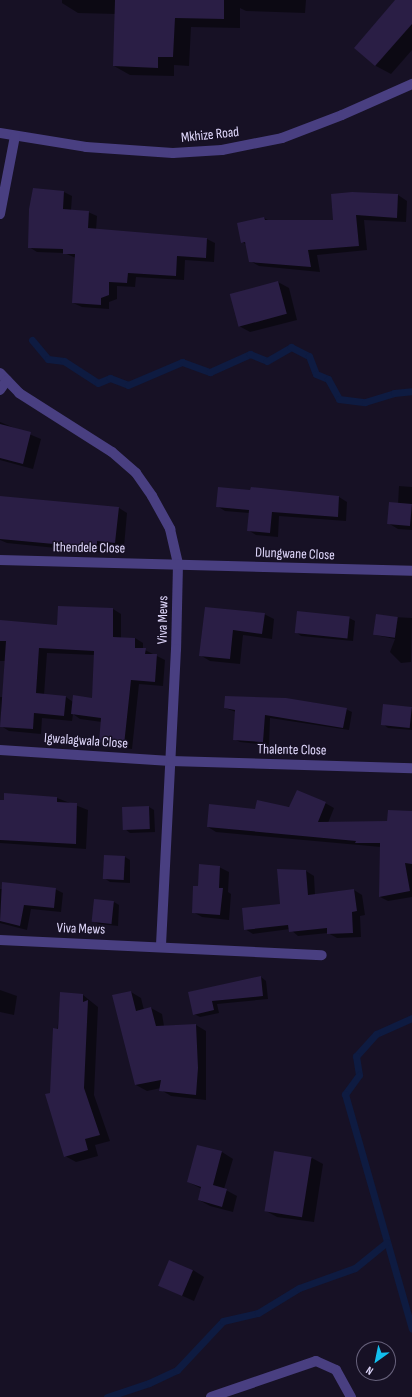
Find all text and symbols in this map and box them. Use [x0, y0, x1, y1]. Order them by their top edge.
street label: Mkhize Road [180, 124, 240, 146]
street label: Ithendele Close [53, 539, 125, 557]
street label: Dlungwane Close [255, 544, 335, 564]
street label: Viva Mews [154, 596, 172, 644]
street label: Igwalagwala Close [44, 730, 128, 752]
street label: Thalente Close [257, 741, 327, 759]
street label: Viva Mews [56, 920, 106, 938]
north arrow [356, 1341, 396, 1381]
text: N [364, 1364, 376, 1378]

